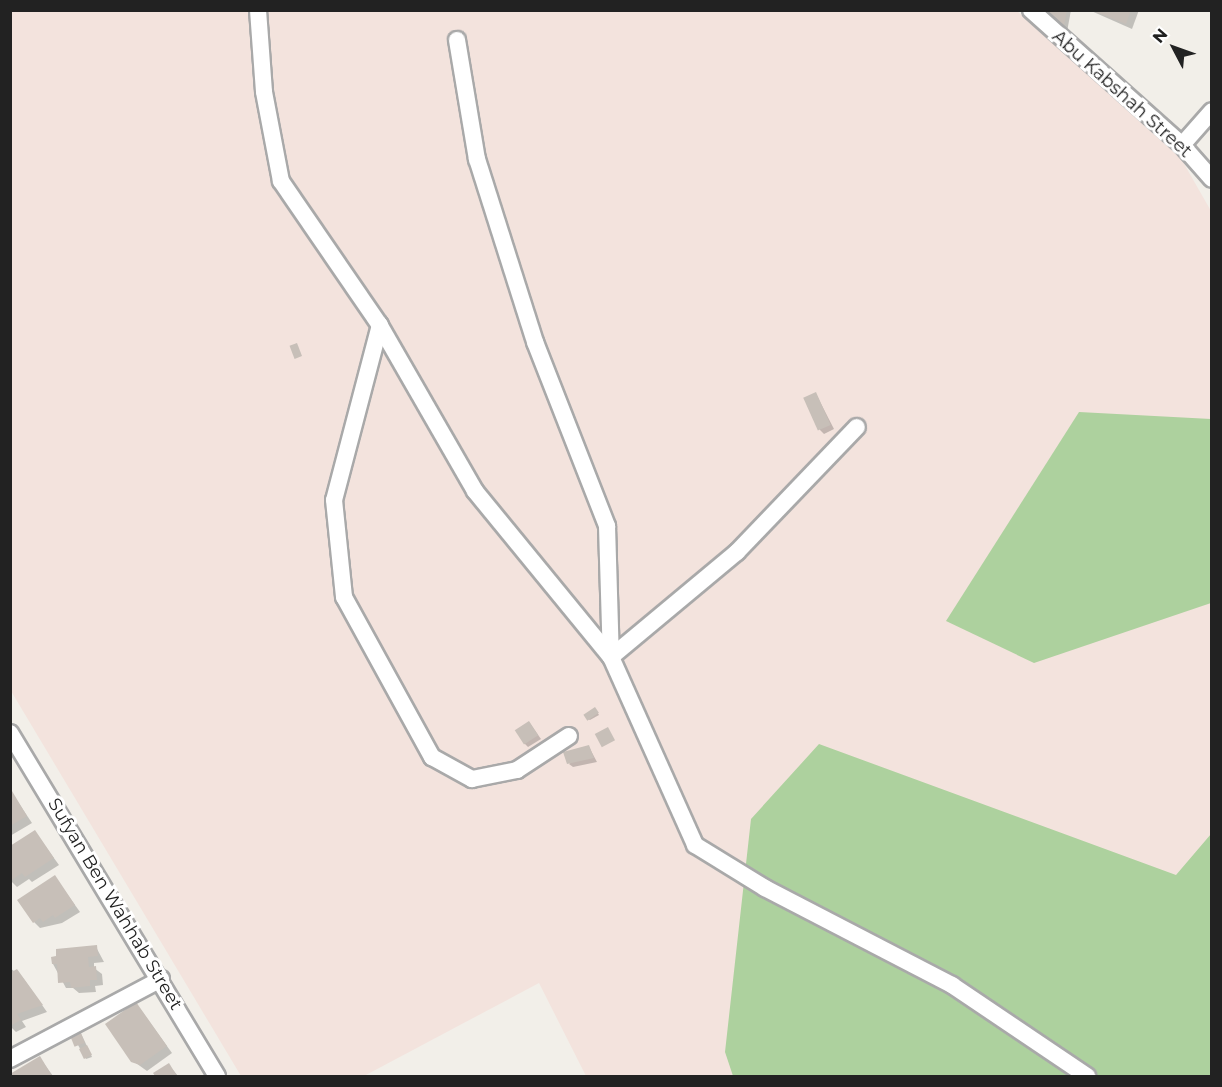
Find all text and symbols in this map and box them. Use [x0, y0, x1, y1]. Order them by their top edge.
north arrow [1144, 18, 1204, 78]
text: N [1149, 25, 1171, 47]
street label: Abu Kabshah Street [1048, 26, 1196, 162]
street label: Sufyan Ben Wahhab Street [43, 794, 187, 1014]

